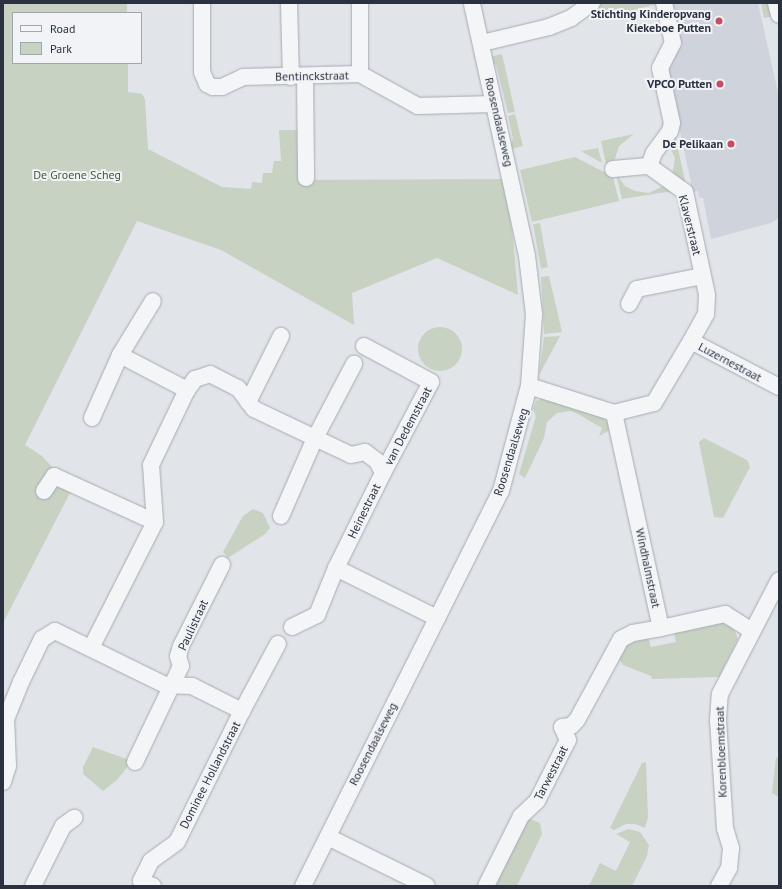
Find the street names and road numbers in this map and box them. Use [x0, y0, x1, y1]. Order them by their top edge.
street label: Bentinckstraat [275, 68, 349, 84]
street label: Roosendaalseweg [482, 76, 516, 168]
street label: Klaverstraat [676, 193, 704, 257]
street label: Luzernestraat [696, 339, 764, 385]
street label: van Dedemstraat [381, 384, 435, 468]
street label: Roosendaalseweg [491, 406, 531, 498]
street label: Heinestraat [345, 481, 383, 541]
street label: Windhalmstraat [633, 527, 663, 609]
street label: Paulistraat [175, 597, 211, 653]
street label: Roosendaalseweg [346, 700, 400, 788]
street label: Korenbloemstraat [712, 706, 730, 798]
street label: Dominee Hollandstraat [177, 719, 243, 831]
street label: Tarwestraat [531, 743, 571, 803]

